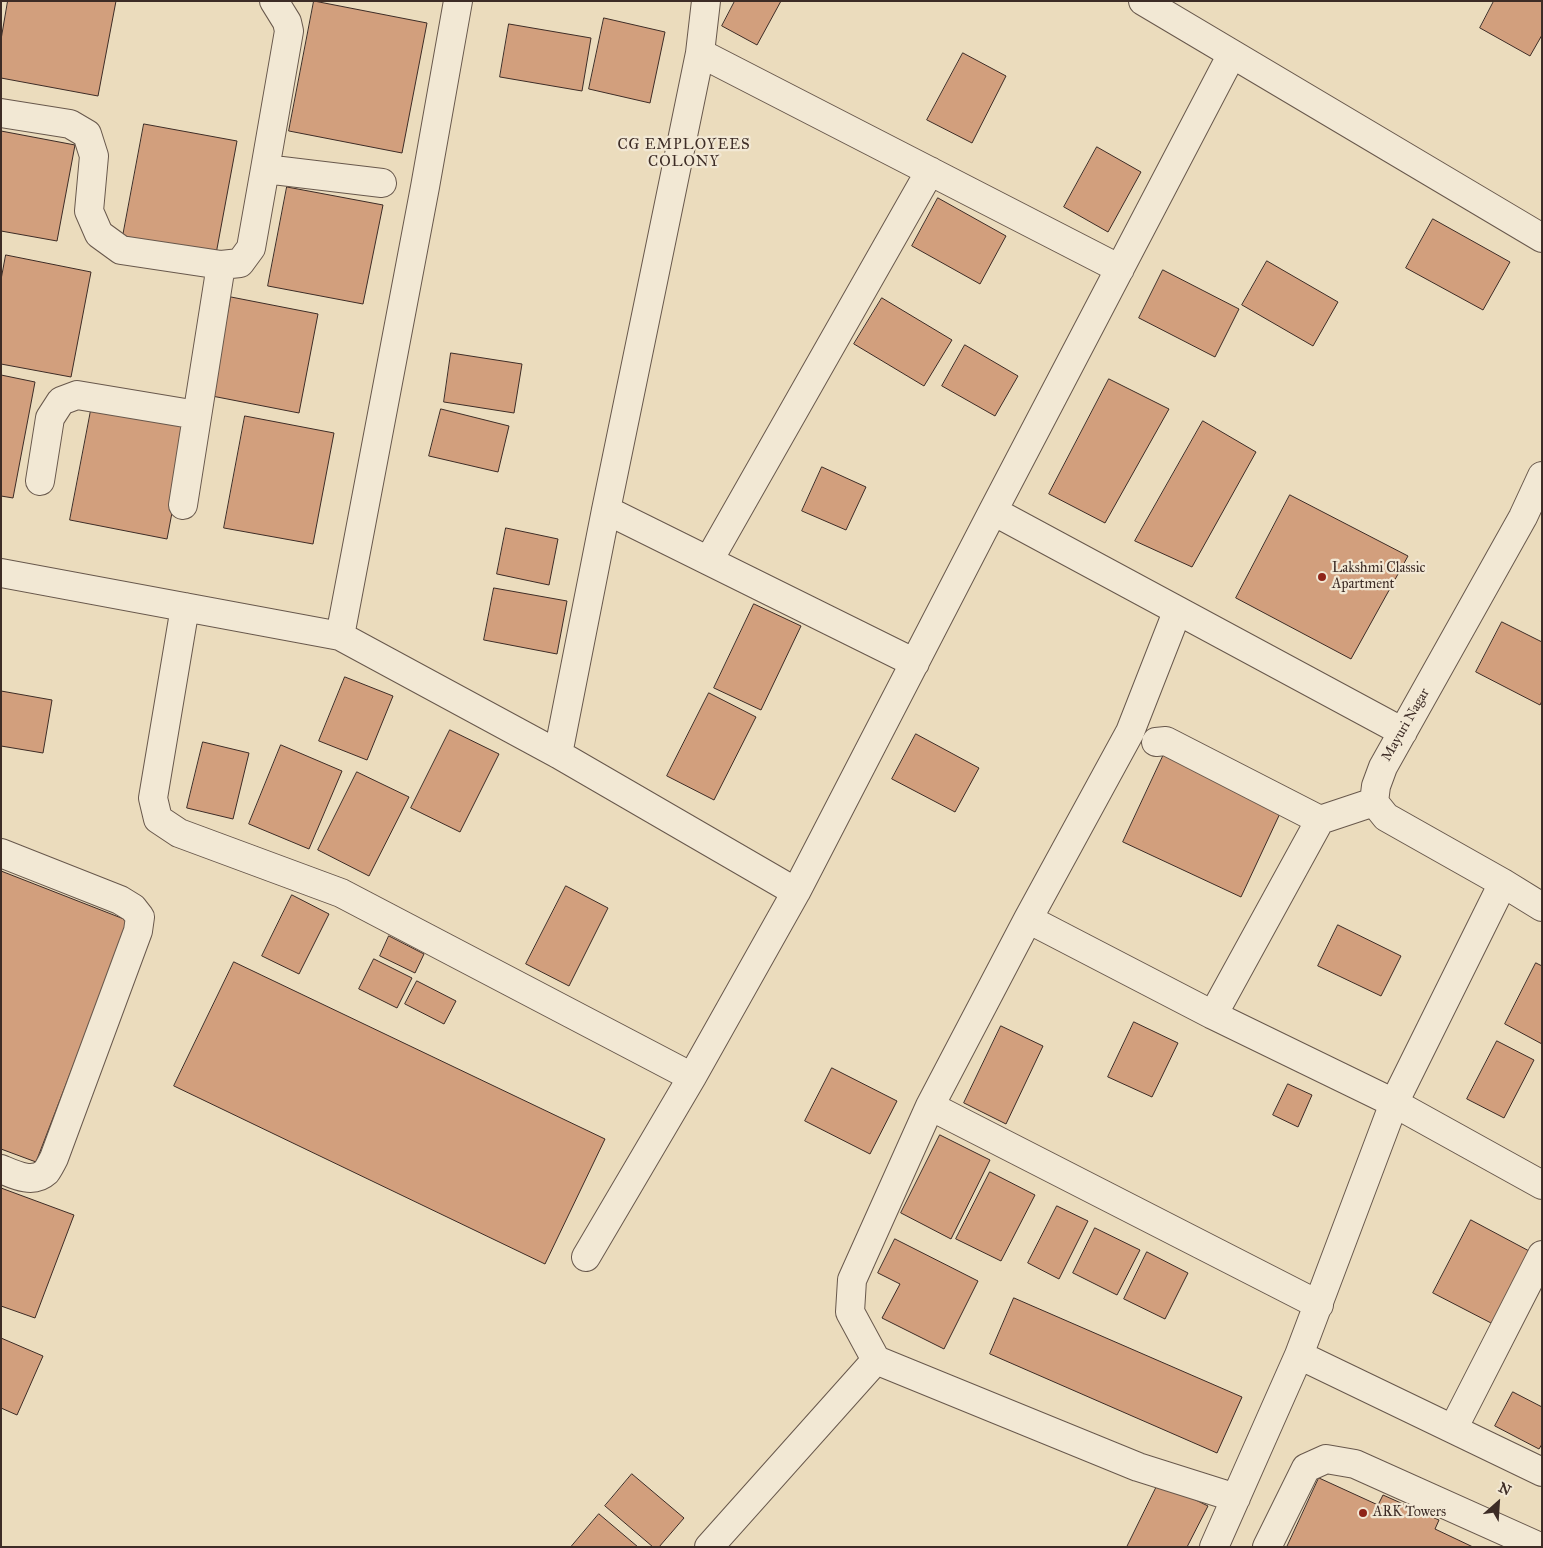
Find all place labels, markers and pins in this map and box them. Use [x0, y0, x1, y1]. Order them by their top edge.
place label: Lakshmi Classic Apartment [1332, 561, 1425, 594]
marker: Lakshmi Classic Apartment [1316, 571, 1328, 583]
place label: ARK Towers [1373, 1505, 1446, 1521]
marker: ARK Towers [1357, 1507, 1369, 1519]

